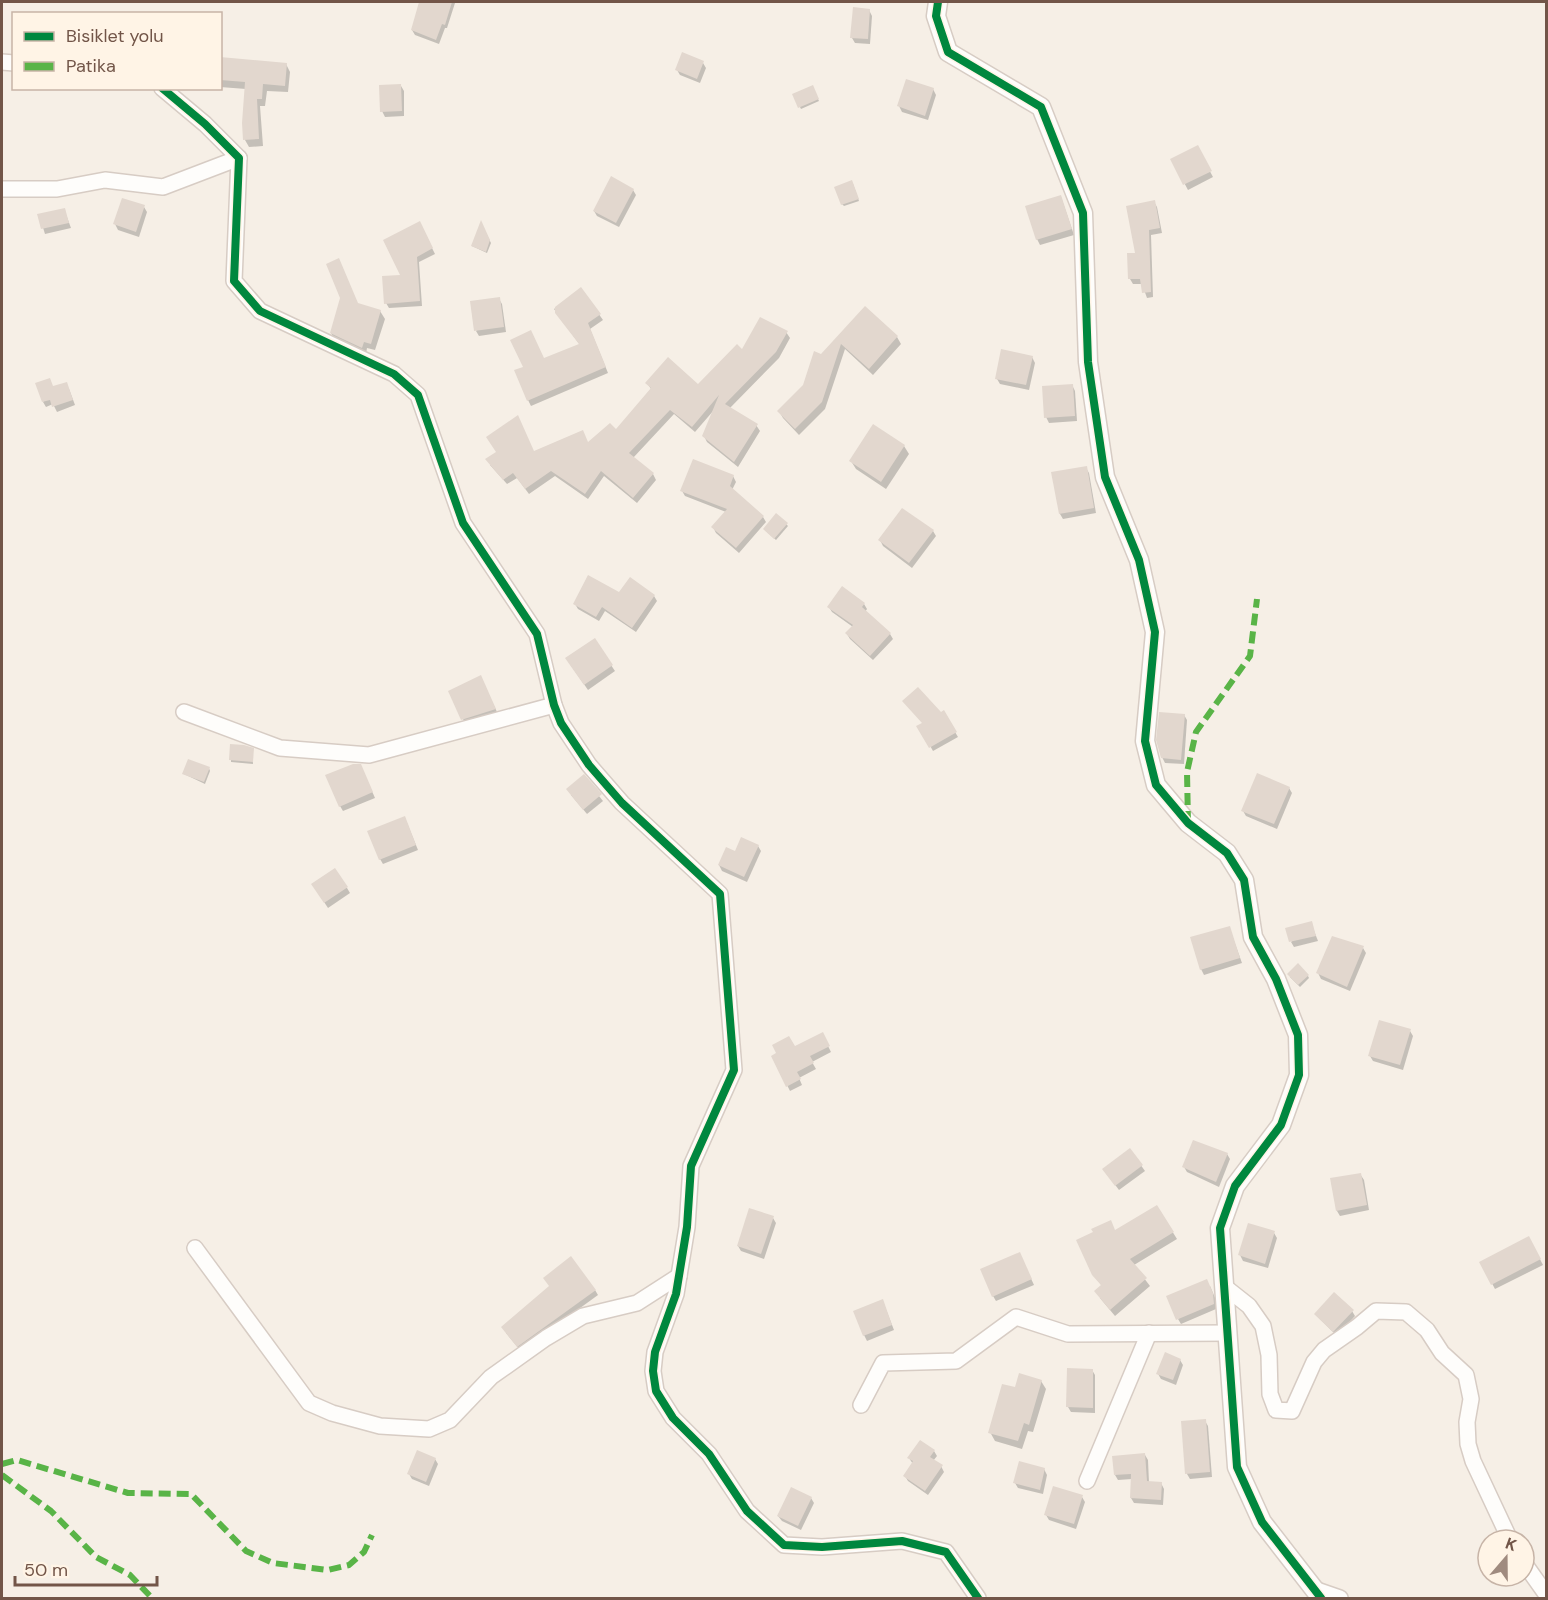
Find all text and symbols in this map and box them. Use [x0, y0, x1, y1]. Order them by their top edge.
legend [12, 12, 222, 90]
text: Bisiklet yolu [66, 24, 164, 48]
text: Patika [66, 54, 116, 78]
north arrow [1476, 1528, 1536, 1588]
text: K [1502, 1533, 1520, 1556]
scale bar [15, 1549, 158, 1587]
text: 50 m [24, 1558, 68, 1582]

